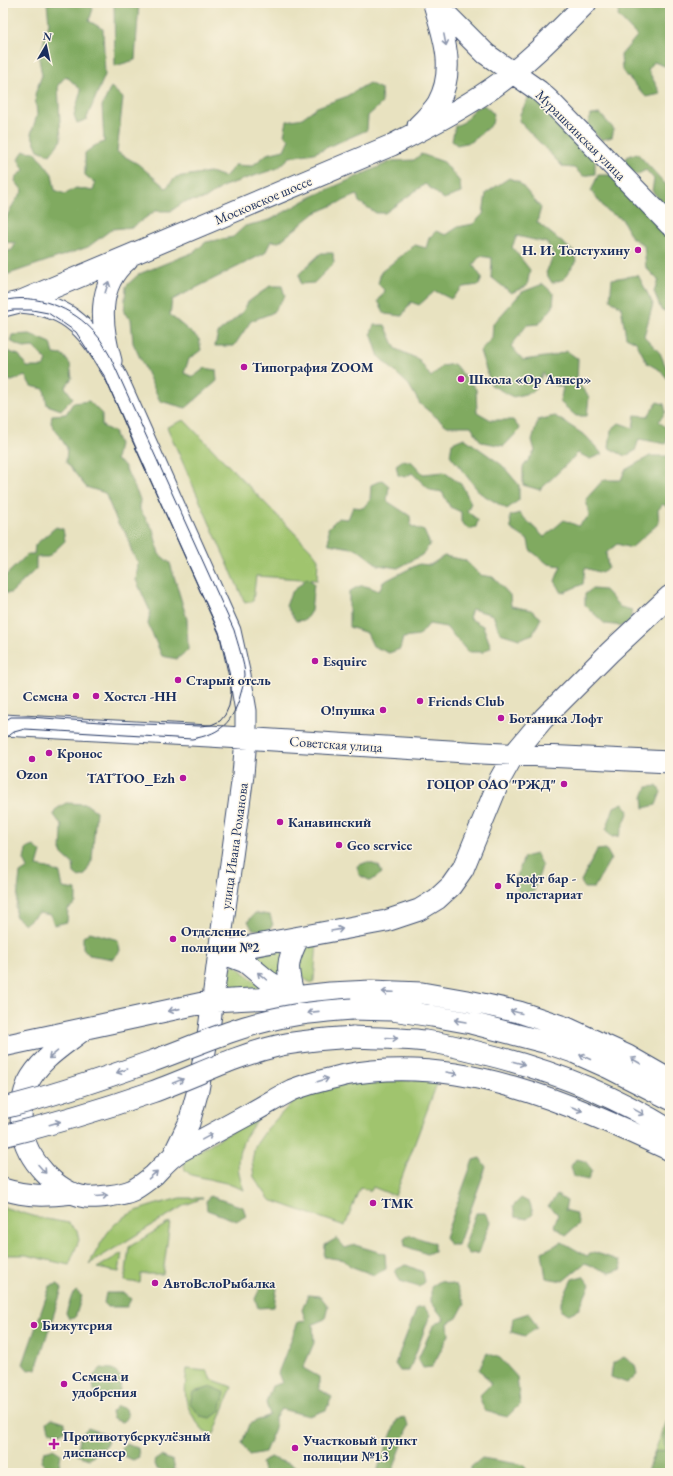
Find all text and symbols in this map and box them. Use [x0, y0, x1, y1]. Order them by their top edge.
north arrow [26, 26, 66, 66]
text: N [42, 29, 53, 44]
one-way arrow [441, 34, 449, 47]
street label: Мурашкинская улица [532, 86, 630, 184]
street label: Московское шоссе [212, 171, 315, 229]
place label: Н. И. Толстухину [522, 241, 630, 259]
marker: Н. И. Толстухину [633, 245, 643, 255]
one-way arrow [104, 281, 111, 294]
place label: Типография ZOOM [252, 358, 374, 376]
marker: Типография ZOOM [239, 362, 249, 372]
place label: Школа «Ор Авнер» [469, 370, 591, 388]
marker: Школа «Ор Авнер» [456, 374, 466, 384]
place label: Esquire [323, 652, 367, 670]
marker: Esquire [310, 656, 320, 666]
place label: Старый отель [186, 671, 271, 689]
marker: Старый отель [173, 675, 183, 685]
place label: Семена [23, 687, 69, 705]
place label: Хостел -НН [103, 687, 177, 705]
marker: Семена [71, 691, 81, 701]
marker: Хостел -НН [91, 691, 101, 701]
place label: Friends Club [428, 692, 505, 710]
marker: Friends Club [415, 696, 425, 706]
place label: О!пушка [321, 701, 376, 719]
marker: О!пушка [378, 705, 388, 715]
place label: Ботаника Лофт [509, 709, 603, 727]
marker: Ботаника Лофт [496, 713, 506, 723]
street label: Советская улица [289, 732, 384, 756]
place label: Кронос [57, 744, 103, 762]
marker: Кронос [44, 748, 54, 758]
marker: Ozon [27, 754, 37, 764]
place label: Ozon [16, 765, 48, 783]
place label: TATTOO_Ezh [87, 769, 175, 787]
marker: TATTOO_Ezh [178, 773, 188, 783]
place label: ГОЦОР ОАО "РЖД" [427, 775, 556, 793]
marker: ГОЦОР ОАО "РЖД" [559, 779, 569, 789]
street label: улица Ивана Романова [216, 781, 252, 911]
place label: Канавинский [288, 813, 371, 831]
marker: Канавинский [275, 817, 285, 827]
place label: Geo service [347, 836, 413, 854]
marker: Geo service [334, 840, 344, 850]
place label: Крафт бар - пролетариат [506, 869, 583, 903]
marker: Крафт бар - пролетариат [493, 881, 503, 891]
place label: Отделение полиции №2 [181, 922, 260, 956]
one-way arrow [330, 926, 343, 934]
marker: Отделение полиции №2 [168, 934, 178, 944]
one-way arrow [257, 971, 267, 980]
one-way arrow [382, 988, 395, 996]
one-way arrow [168, 1006, 181, 1014]
one-way arrow [510, 1008, 523, 1015]
one-way arrow [307, 1009, 320, 1016]
one-way arrow [454, 1017, 467, 1025]
one-way arrow [385, 1035, 398, 1042]
one-way arrow [47, 1050, 58, 1059]
one-way arrow [579, 1053, 591, 1060]
one-way arrow [630, 1056, 642, 1064]
one-way arrow [513, 1059, 526, 1067]
one-way arrow [116, 1068, 129, 1075]
one-way arrow [445, 1069, 458, 1077]
one-way arrow [317, 1076, 330, 1083]
one-way arrow [171, 1077, 183, 1085]
one-way arrow [570, 1105, 582, 1113]
one-way arrow [633, 1109, 645, 1117]
one-way arrow [48, 1119, 61, 1126]
one-way arrow [201, 1133, 213, 1141]
one-way arrow [37, 1164, 46, 1174]
one-way arrow [148, 1170, 158, 1180]
one-way arrow [95, 1192, 108, 1200]
place label: ТМК [381, 1194, 415, 1212]
marker: ТМК [368, 1198, 378, 1208]
place label: АвтоВелоРыбалка [162, 1274, 276, 1292]
marker: АвтоВелоРыбалка [150, 1278, 160, 1288]
place label: Бижутерия [42, 1316, 113, 1334]
marker: Бижутерия [29, 1320, 39, 1330]
place label: Семена и удобрения [72, 1367, 137, 1401]
marker: Семена и удобрения [59, 1379, 69, 1389]
place label: Противотуберкулёзный диспансер [63, 1427, 210, 1461]
place label: Участковый пункт полиции №13 [302, 1431, 418, 1465]
marker: Противотуберкулёзный диспансер [48, 1438, 60, 1450]
marker: Участковый пункт полиции №13 [290, 1443, 300, 1453]

